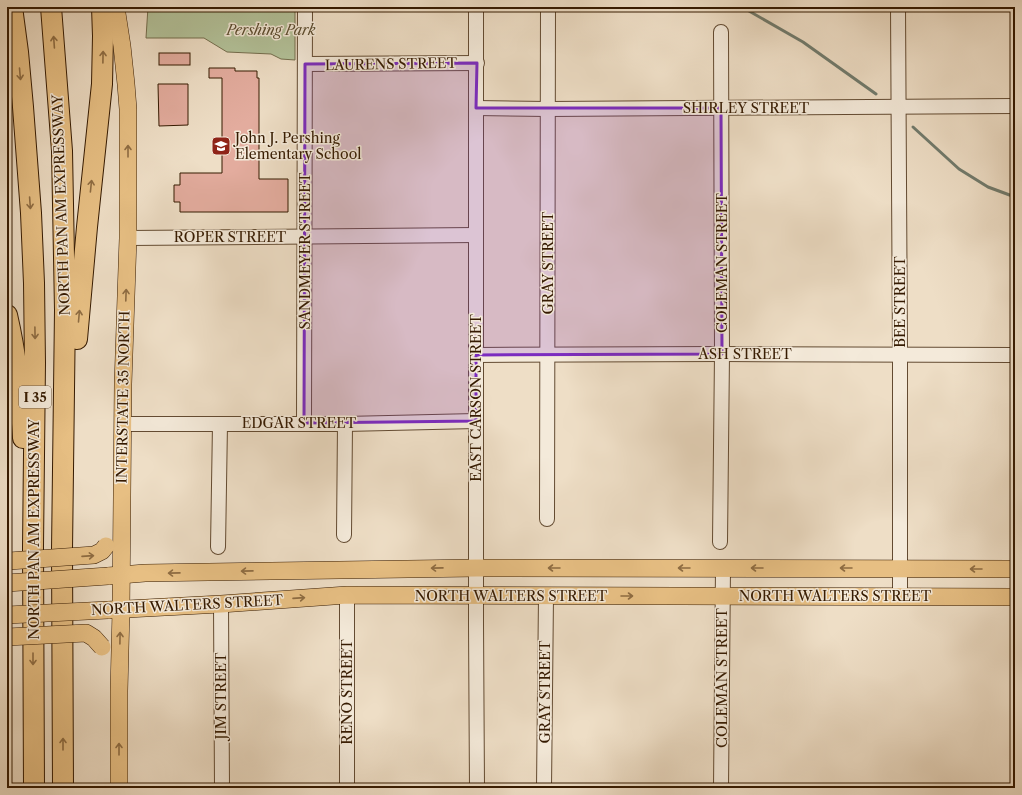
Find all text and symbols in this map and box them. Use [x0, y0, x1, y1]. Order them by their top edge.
park label: Pershing Park [226, 21, 316, 39]
one-way arrow [51, 36, 58, 49]
one-way arrow [99, 51, 107, 64]
street label: LAURENS STREET [325, 54, 458, 74]
one-way arrow [16, 67, 24, 80]
street label: NORTH PAN AM EXPRESSWAY [48, 93, 74, 316]
street label: SHIRLEY STREET [683, 99, 810, 117]
place label: John J. Pershing Elementary School [233, 129, 361, 163]
school or university icon: John J. Pershing Elementary School [210, 135, 232, 157]
one-way arrow [124, 145, 132, 158]
street label: SANDMEYER STREET [296, 172, 314, 329]
one-way arrow [87, 180, 95, 193]
street label: COLEMAN STREET [713, 193, 731, 333]
one-way arrow [27, 196, 34, 209]
street label: GRAY STREET [539, 211, 557, 314]
street label: ROPER STREET [174, 228, 287, 246]
street label: BEE STREET [891, 256, 909, 348]
one-way arrow [122, 289, 129, 302]
one-way arrow [75, 310, 82, 323]
street label: INTERSTATE 35 NORTH [112, 311, 134, 483]
street label: EAST CARSON STREET [467, 314, 485, 482]
one-way arrow [31, 326, 39, 339]
street label: ASH STREET [697, 345, 792, 363]
road number: I 35 [19, 386, 51, 408]
street label: EDGAR STREET [242, 414, 357, 432]
street label: NORTH PAN AM EXPRESSWAY [25, 417, 43, 639]
one-way arrow [81, 552, 94, 559]
one-way arrow [431, 564, 444, 572]
one-way arrow [548, 564, 561, 572]
one-way arrow [678, 564, 691, 572]
one-way arrow [751, 564, 764, 572]
one-way arrow [840, 564, 853, 572]
one-way arrow [970, 565, 983, 573]
one-way arrow [241, 568, 254, 575]
one-way arrow [168, 569, 181, 577]
street label: NORTH WALTERS STREET [415, 587, 608, 605]
street label: NORTH WALTERS STREET [739, 587, 932, 605]
street label: NORTH WALTERS STREET [90, 591, 284, 619]
one-way arrow [620, 592, 633, 600]
one-way arrow [292, 595, 305, 602]
street label: COLEMAN STREET [713, 608, 731, 748]
one-way arrow [116, 632, 124, 645]
street label: RENO STREET [338, 639, 356, 745]
street label: GRAY STREET [536, 640, 554, 743]
one-way arrow [29, 652, 37, 665]
street label: JIM STREET [212, 652, 230, 742]
one-way arrow [59, 738, 67, 751]
one-way arrow [115, 743, 123, 756]

